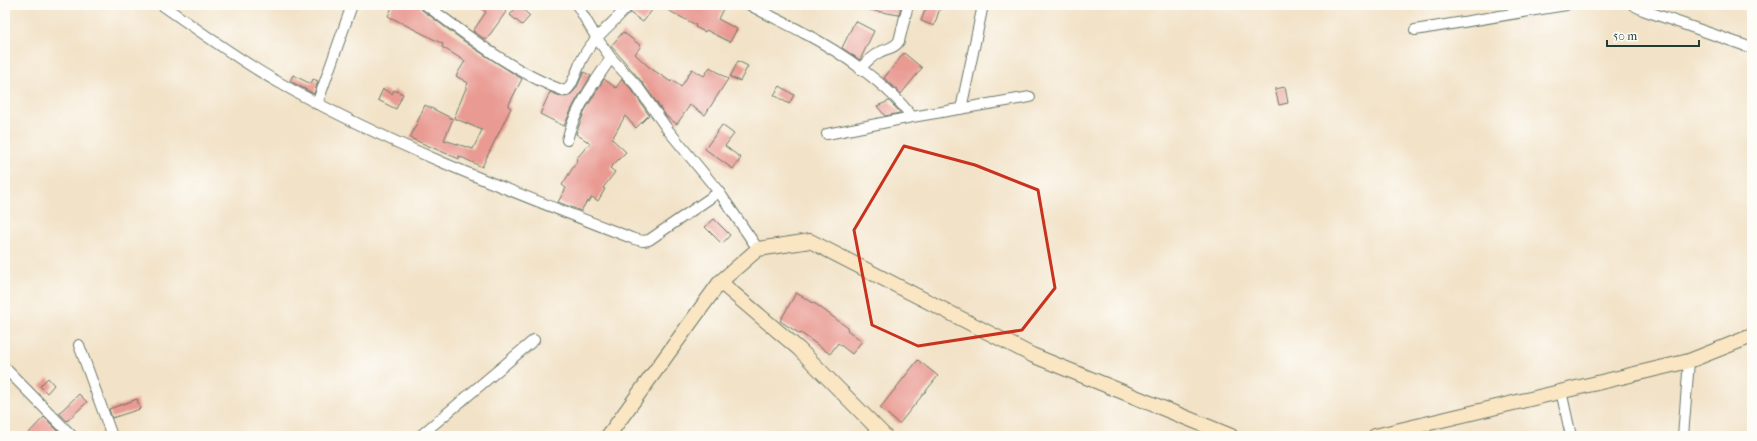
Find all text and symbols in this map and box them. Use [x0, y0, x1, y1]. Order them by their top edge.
scale bar [1607, 22, 1699, 48]
text: 50 m [1613, 29, 1637, 43]

